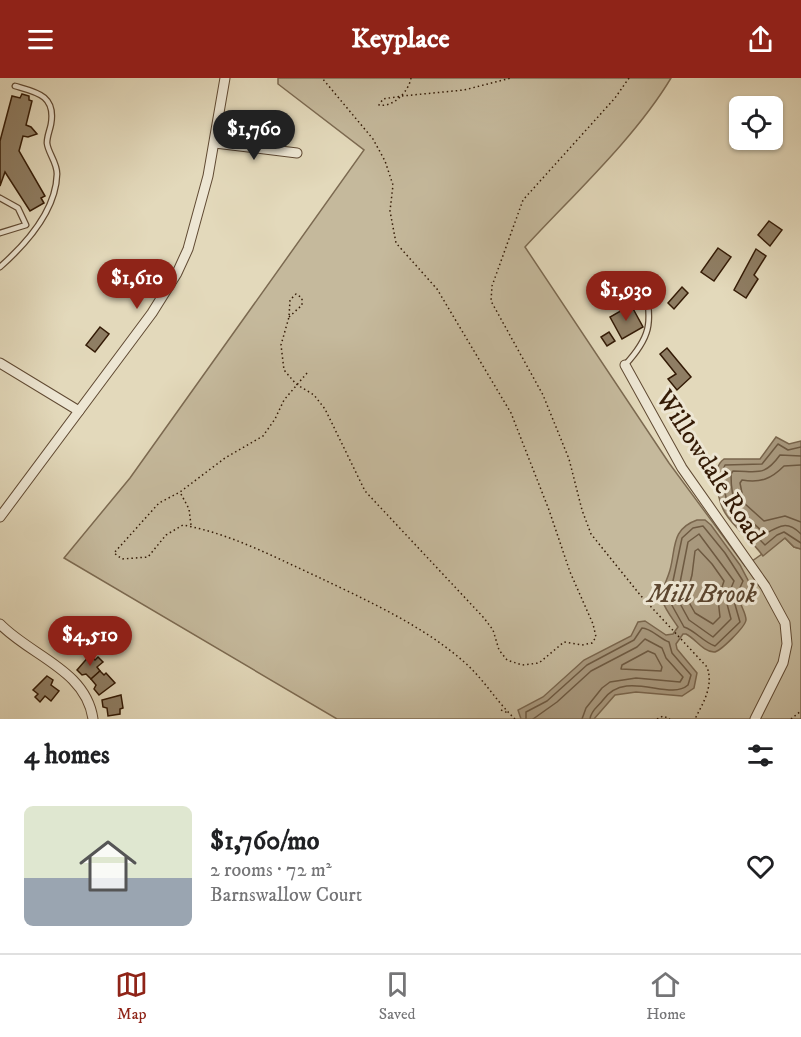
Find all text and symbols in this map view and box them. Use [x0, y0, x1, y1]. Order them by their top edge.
text: Keyplace [351, 22, 450, 56]
icon: menu [24, 23, 57, 56]
icon: share [744, 23, 777, 56]
map controls [729, 96, 783, 150]
button: locate [729, 96, 783, 150]
pin: $1,760 [205, 110, 303, 161]
text: $1,760 [227, 117, 281, 142]
pin: $1,610 [88, 259, 186, 310]
text: $1,610 [111, 266, 163, 291]
pin: $1,930 [577, 271, 675, 322]
text: $1,930 [600, 278, 652, 303]
street label: Willowdale Road [647, 383, 772, 550]
water label: Mill Brook [645, 577, 758, 611]
pin: $4,510 [41, 616, 139, 667]
text: $4,510 [62, 623, 118, 648]
text: 4 homes [24, 739, 110, 772]
icon: filters [744, 739, 777, 772]
text: $1,760/mo [210, 825, 319, 858]
icon: home [72, 830, 144, 902]
icon: heart [744, 850, 777, 883]
text: 2 rooms · 72 m² [210, 858, 332, 883]
text: Barnswallow Court [210, 883, 362, 908]
tab: Map [115, 968, 148, 1024]
tab: Saved [379, 968, 416, 1024]
tab: Home [646, 968, 686, 1024]

